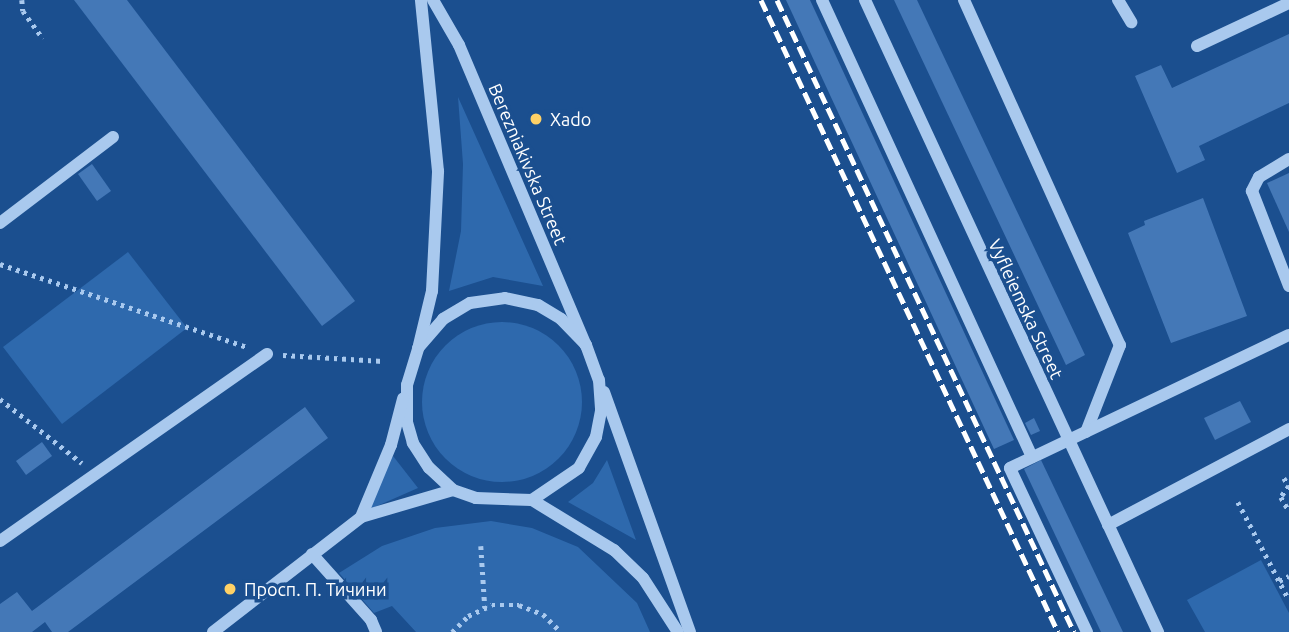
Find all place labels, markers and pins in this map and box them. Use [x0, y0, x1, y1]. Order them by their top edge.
place label: Xado [550, 108, 591, 130]
marker: Xado [528, 111, 544, 127]
place label: Просп. П. Тичини [244, 578, 387, 600]
marker: Просп. П. Тичини [222, 581, 238, 597]

